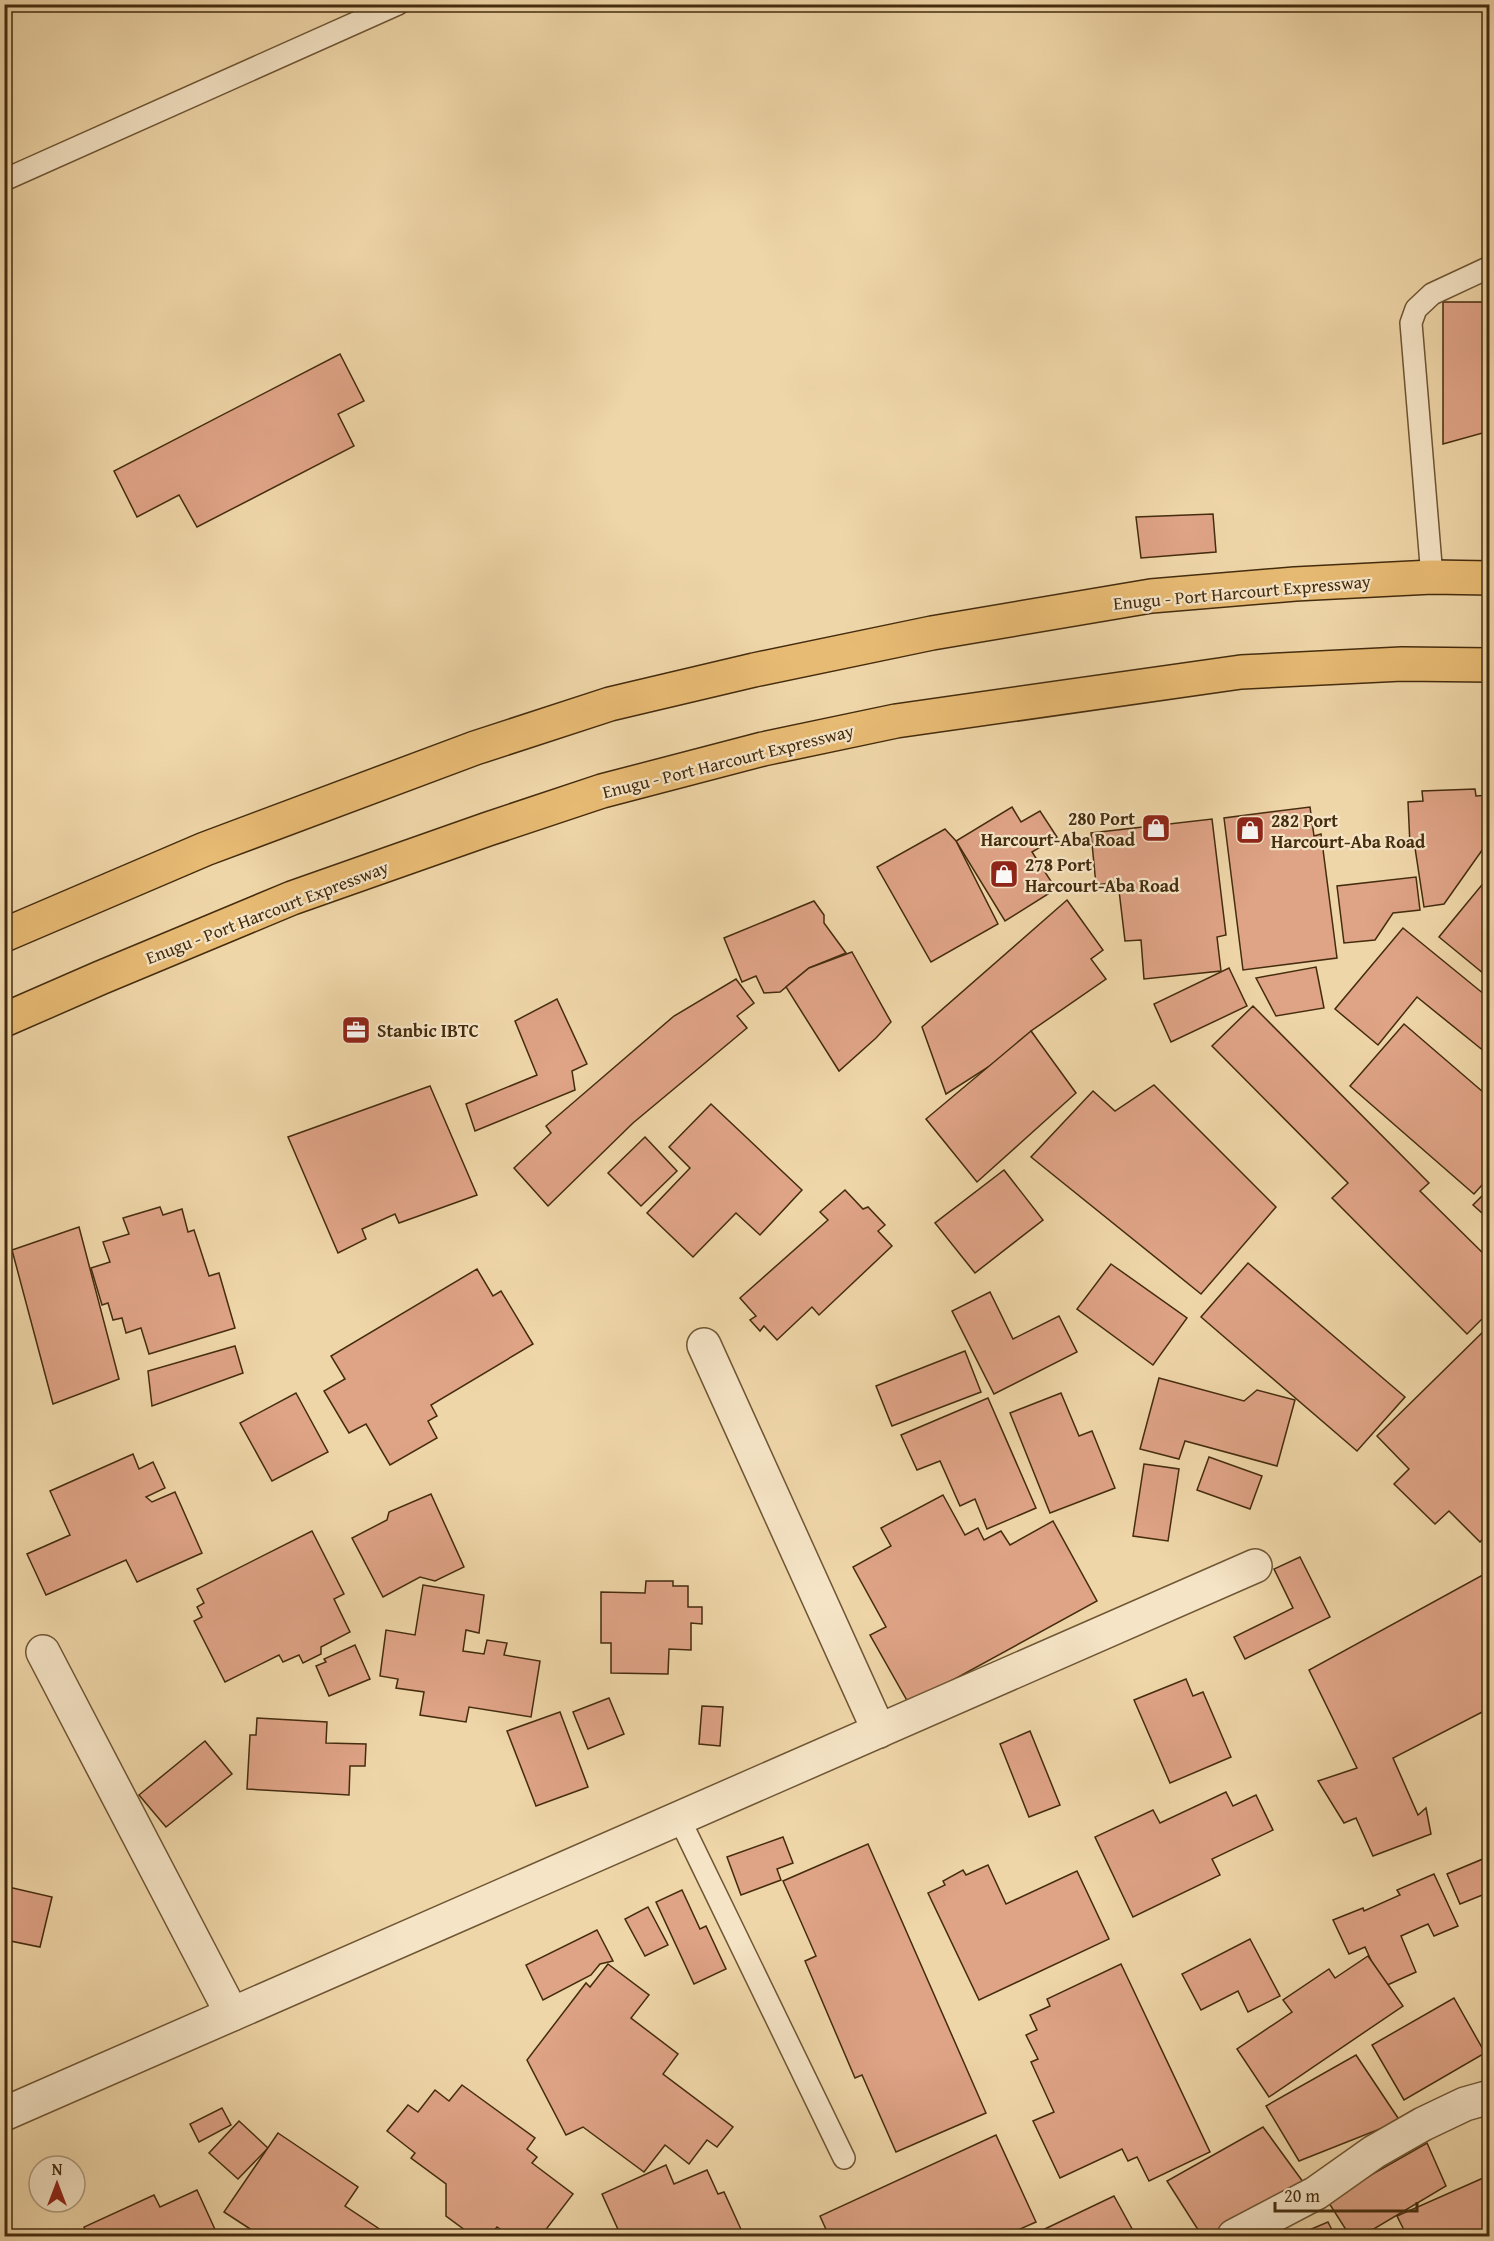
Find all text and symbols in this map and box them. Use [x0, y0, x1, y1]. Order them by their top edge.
street label: Enugu - Port Harcourt Expressway [1112, 567, 1372, 617]
street label: Enugu - Port Harcourt Expressway [599, 717, 857, 805]
place label: 280 Port Harcourt-Aba Road [981, 805, 1136, 853]
place label: 282 Port Harcourt-Aba Road [1271, 807, 1426, 855]
shop icon: 280 Port Harcourt-Aba Road [1140, 812, 1172, 844]
shop icon: 282 Port Harcourt-Aba Road [1234, 814, 1266, 846]
place label: 278 Port Harcourt-Aba Road [1025, 851, 1180, 899]
street label: Enugu - Port Harcourt Expressway [142, 853, 393, 971]
shop icon: 278 Port Harcourt-Aba Road [988, 858, 1020, 890]
office icon: Stanbic IBTC [340, 1014, 372, 1046]
place label: Stanbic IBTC [377, 1017, 479, 1044]
north arrow [27, 2154, 87, 2214]
text: N [52, 2157, 63, 2181]
scale bar [1275, 2175, 1418, 2213]
text: 20 m [1284, 2182, 1320, 2209]

